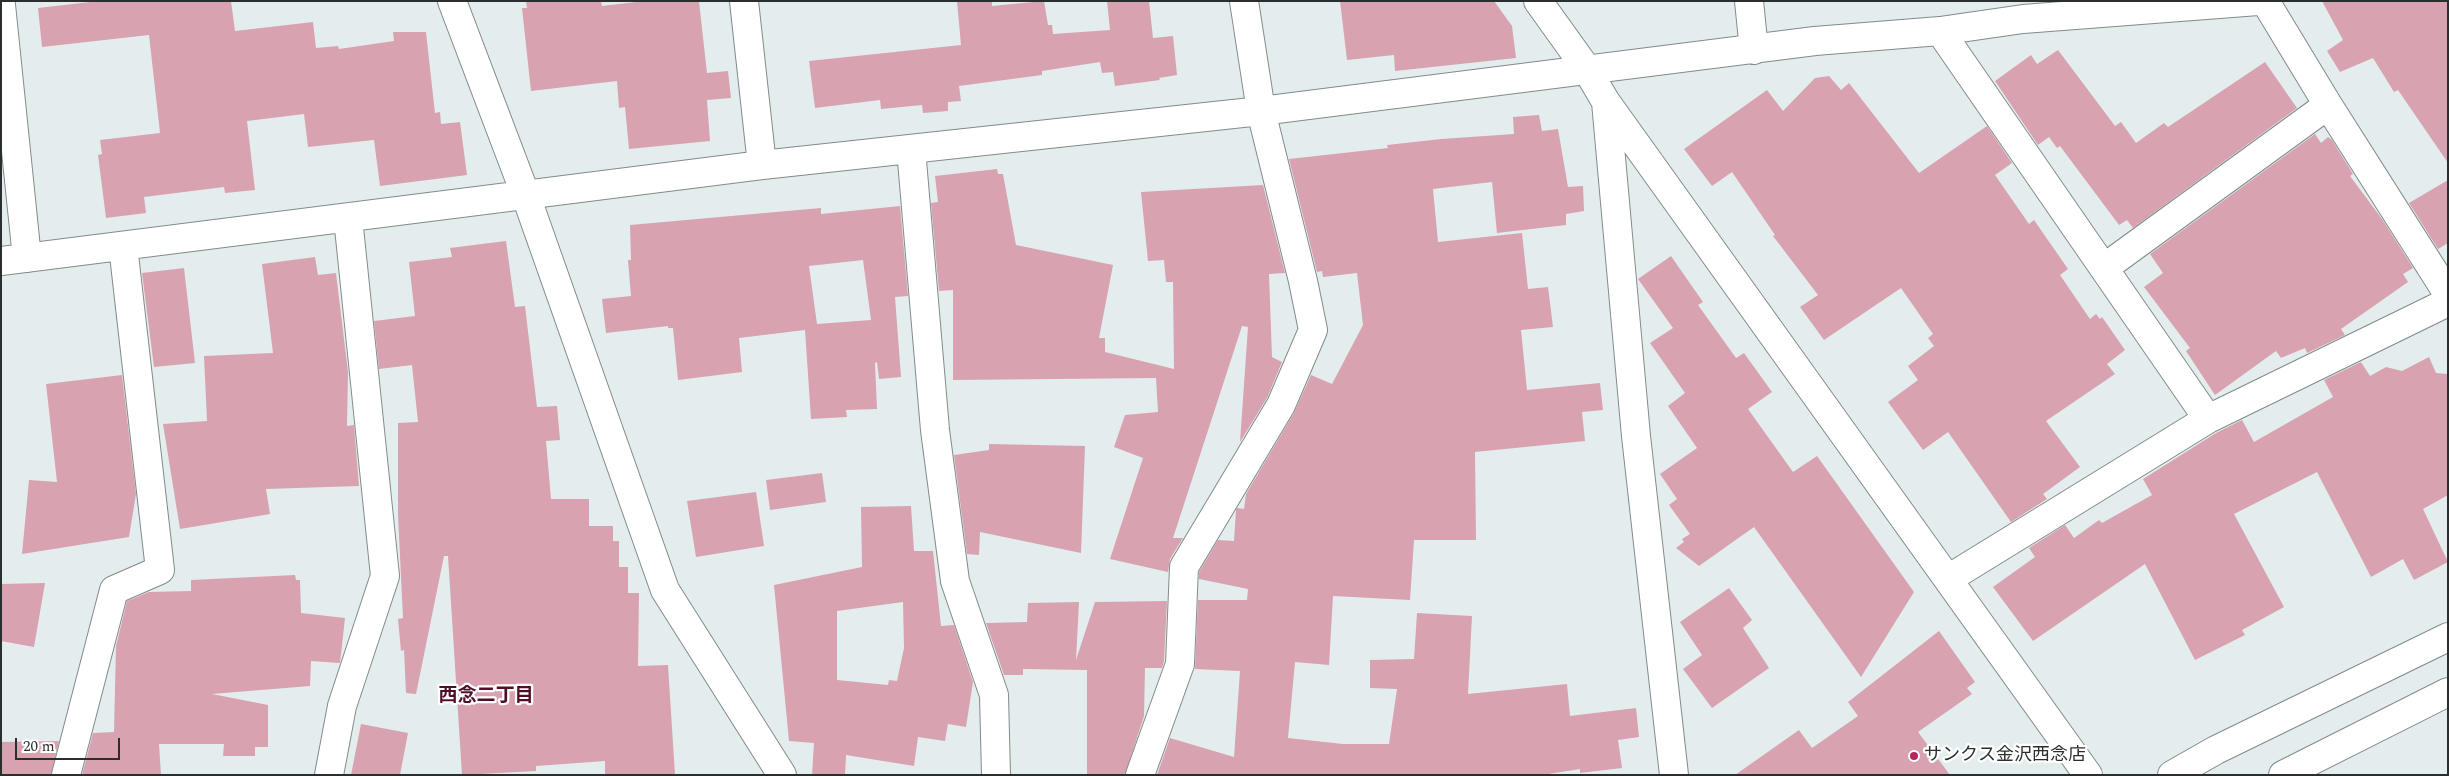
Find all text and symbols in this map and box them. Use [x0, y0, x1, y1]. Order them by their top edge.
district label: 西念二丁目 [439, 686, 533, 708]
scale bar [18, 728, 122, 760]
text: 20 m [23, 735, 55, 758]
place label: サンクス金沢西念店 [1924, 745, 2086, 767]
marker: サンクス金沢西念店 [1908, 750, 1920, 762]

